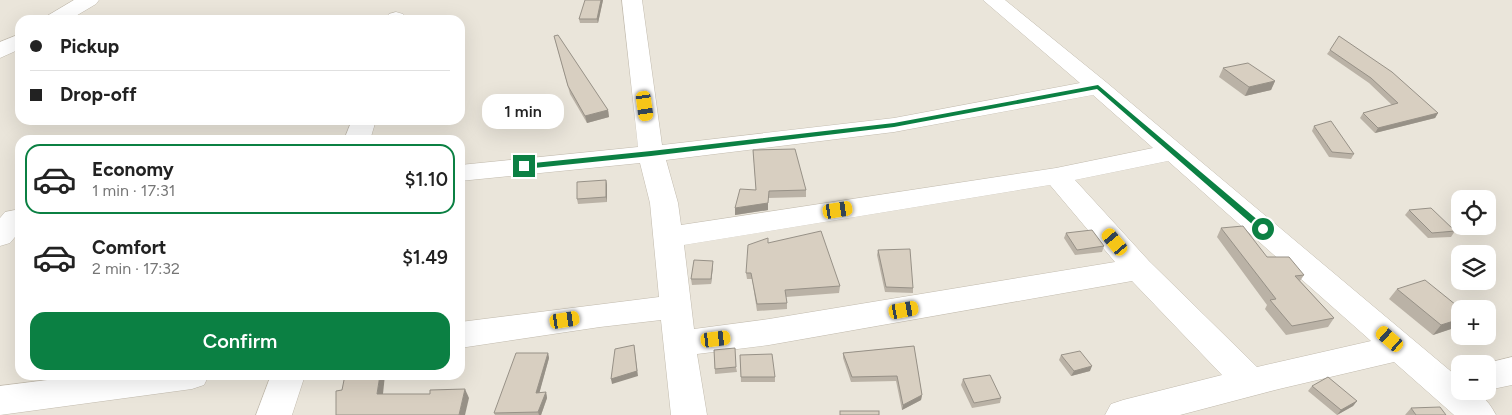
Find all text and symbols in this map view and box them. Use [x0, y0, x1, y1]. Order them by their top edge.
text: Pickup [60, 35, 119, 58]
text: Drop-off [60, 83, 137, 106]
car [635, 90, 654, 122]
callout: 1 min [483, 94, 565, 128]
text: 1 min [504, 102, 542, 121]
route end [513, 155, 535, 177]
icon: car [32, 157, 77, 202]
text: Economy [92, 158, 174, 181]
text: $1.10 [405, 168, 448, 191]
text: 1 min · 17:31 [92, 181, 175, 200]
map controls [1451, 190, 1496, 400]
button: locate [1451, 190, 1496, 235]
car [822, 200, 853, 220]
route start [1252, 218, 1274, 240]
car [1099, 226, 1130, 258]
icon: car [32, 235, 77, 280]
text: Comfort [92, 236, 167, 259]
button: layers [1451, 245, 1496, 290]
text: $1.49 [402, 246, 448, 269]
text: 2 min · 17:32 [92, 259, 180, 278]
car [887, 300, 920, 320]
button: + [1451, 300, 1496, 345]
car [549, 310, 580, 330]
button: Confirm [30, 312, 450, 370]
car [1373, 323, 1406, 355]
car [700, 330, 731, 348]
button: − [1451, 355, 1496, 400]

